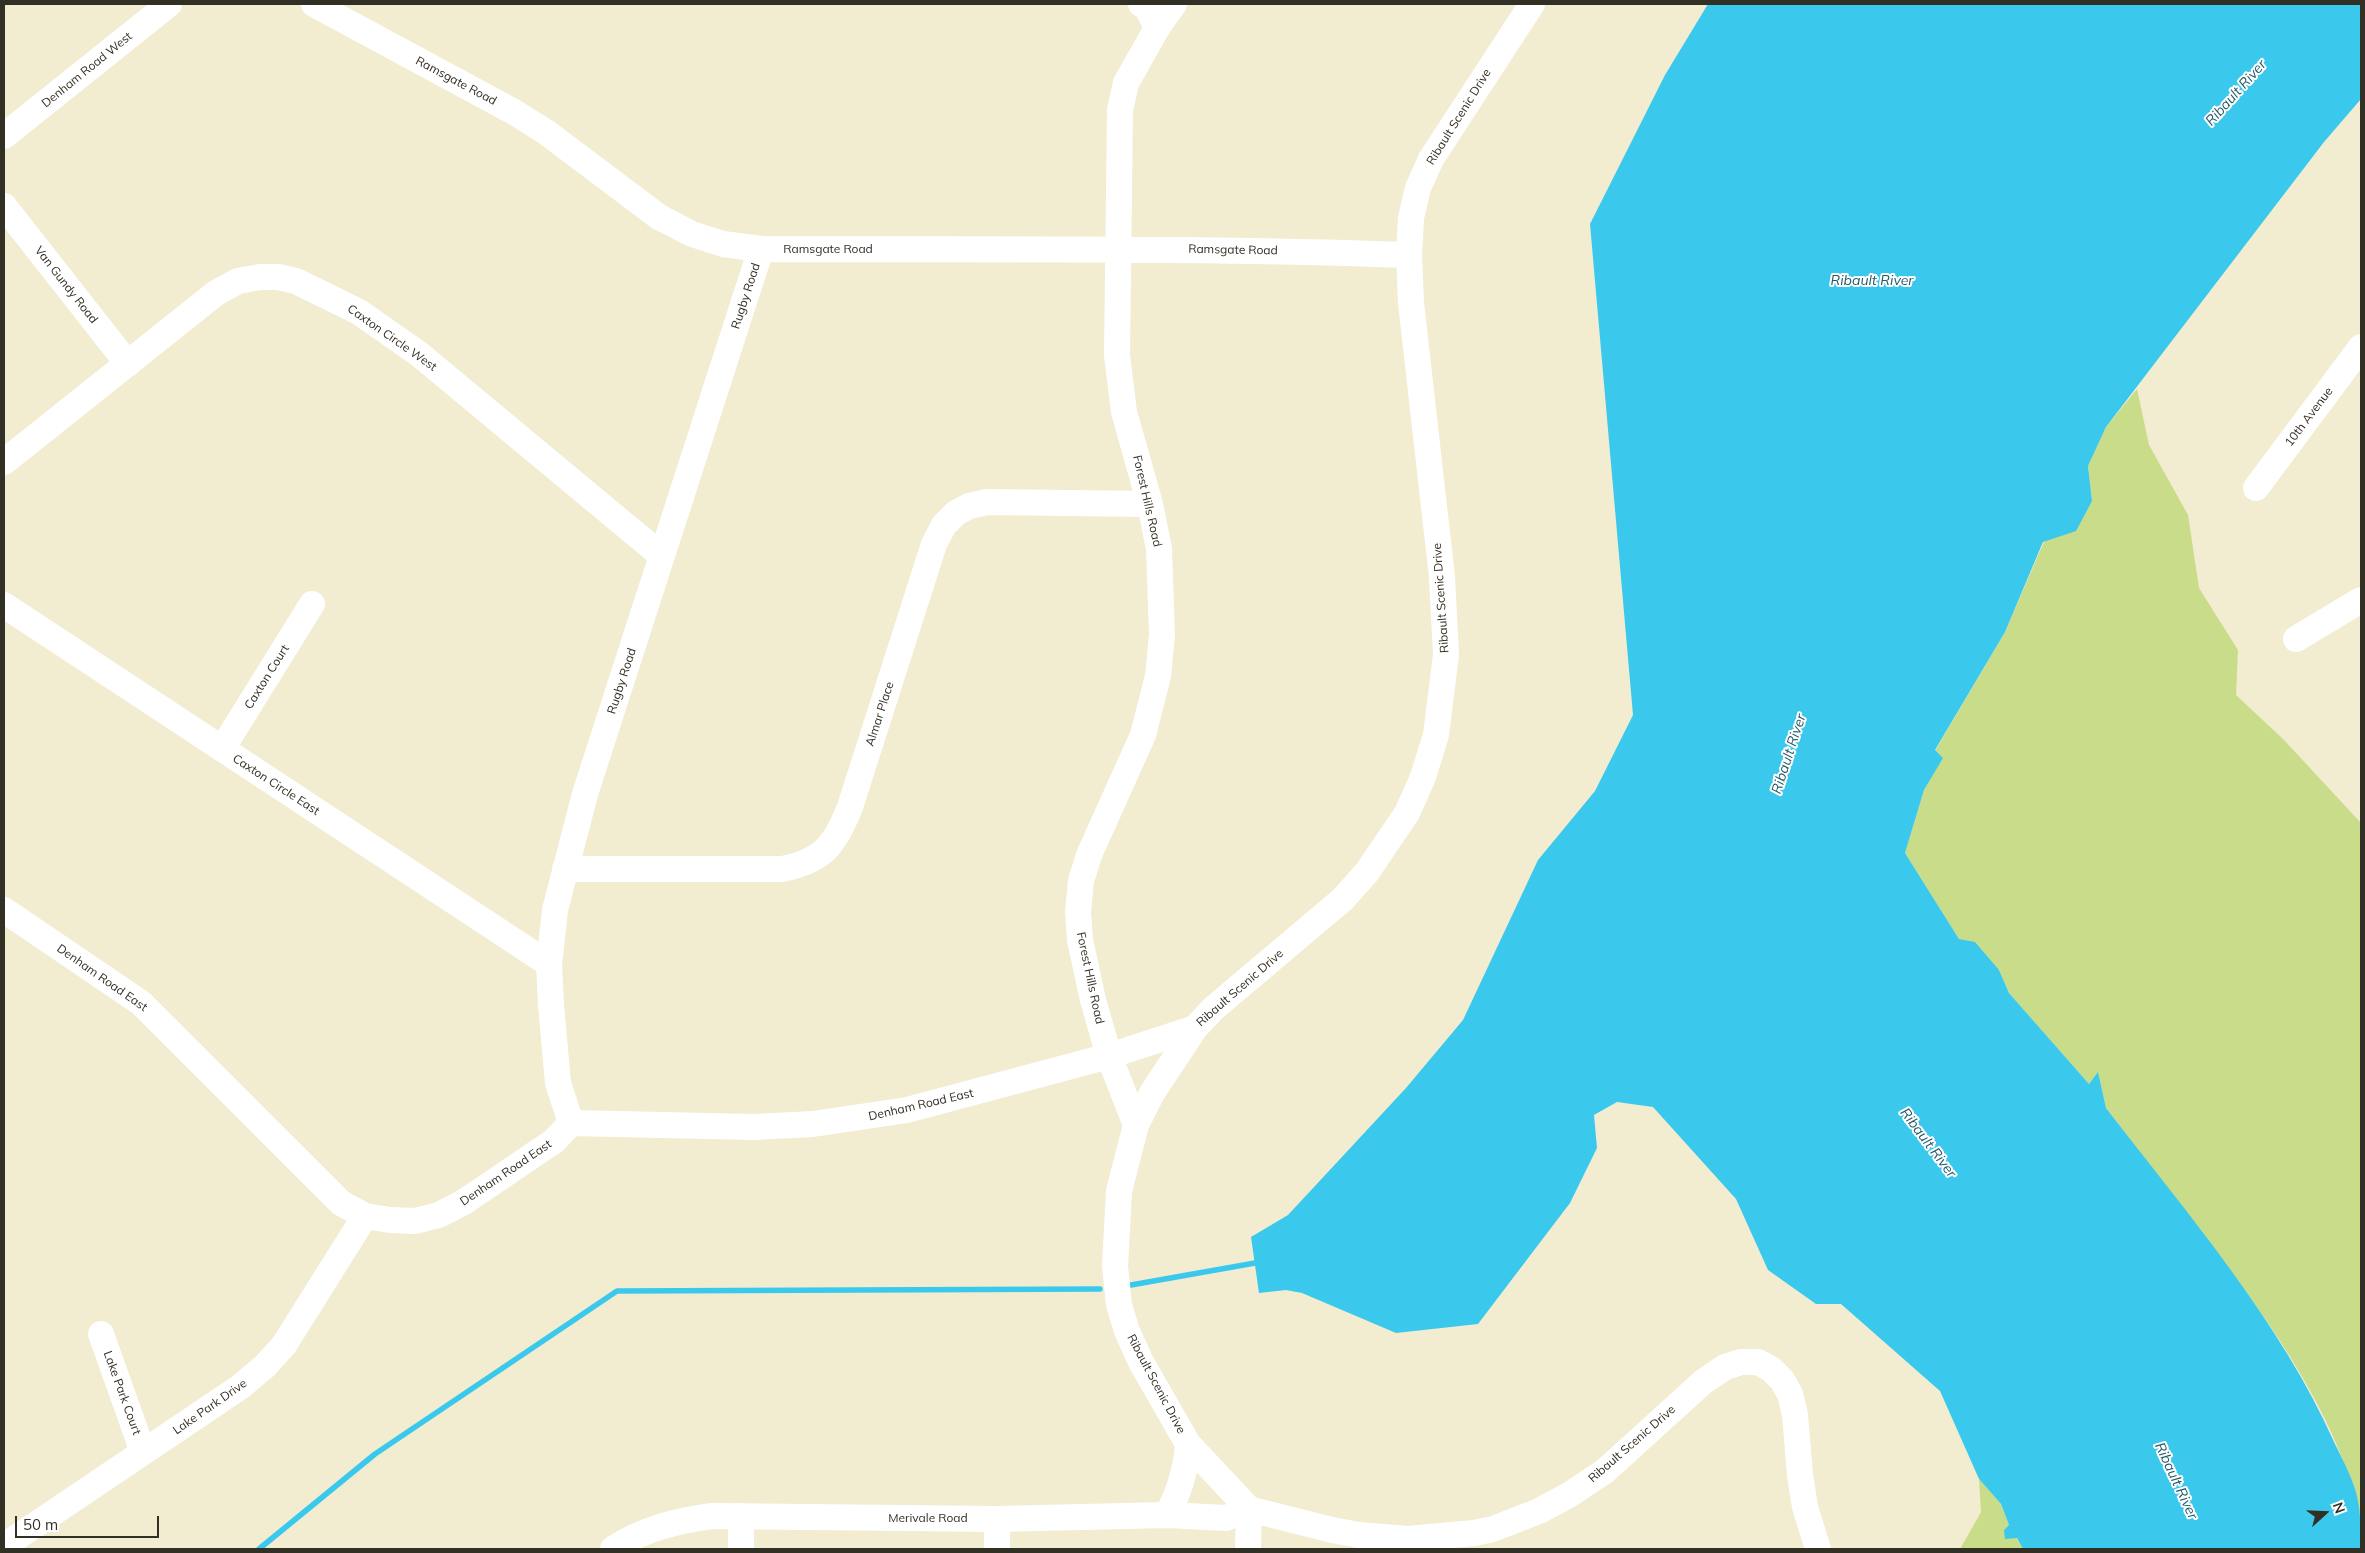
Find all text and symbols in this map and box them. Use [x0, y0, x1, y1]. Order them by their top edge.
street label: Denham Road West [39, 29, 135, 111]
street label: Ramsgate Road [413, 54, 499, 108]
water label: Ribault River [2202, 57, 2270, 129]
street label: Ribault Scenic Drive [1424, 66, 1494, 168]
street label: Ramsgate Road [783, 242, 873, 256]
street label: Ramsgate Road [1188, 242, 1278, 258]
street label: Van Gundy Road [31, 244, 101, 326]
street label: Rugby Road [729, 261, 763, 331]
water label: Ribault River [1831, 273, 1913, 289]
street label: Caxton Circle West [345, 302, 439, 374]
street label: 10th Avenue [2282, 384, 2336, 450]
street label: Forest Hills Road [1129, 454, 1165, 548]
street label: Ribault Scenic Drive [1430, 542, 1452, 654]
street label: Caxton Court [241, 642, 293, 712]
street label: Rugby Road [605, 646, 639, 716]
street label: Almar Place [863, 680, 897, 748]
water label: Ribault River [1768, 712, 1810, 796]
street label: Caxton Circle East [230, 752, 322, 818]
street label: Forest Hills Road [1073, 931, 1107, 1025]
street label: Denham Road East [54, 941, 150, 1015]
street label: Ribault Scenic Drive [1194, 946, 1286, 1030]
street label: Denham Road East [867, 1086, 975, 1124]
water label: Ribault River [1896, 1105, 1960, 1181]
street label: Denham Road East [458, 1137, 554, 1209]
street label: Ribault Scenic Drive [1124, 1332, 1188, 1436]
street label: Lake Park Court [100, 1349, 144, 1437]
street label: Lake Park Drive [170, 1376, 250, 1438]
street label: Ribault Scenic Drive [1586, 1402, 1678, 1486]
water label: Ribault River [2151, 1440, 2201, 1522]
north arrow [2300, 1488, 2350, 1538]
text: N [2329, 1500, 2349, 1516]
scale bar [18, 1506, 161, 1538]
street label: Merivale Road [888, 1511, 968, 1525]
text: 50 m [23, 1515, 58, 1534]

